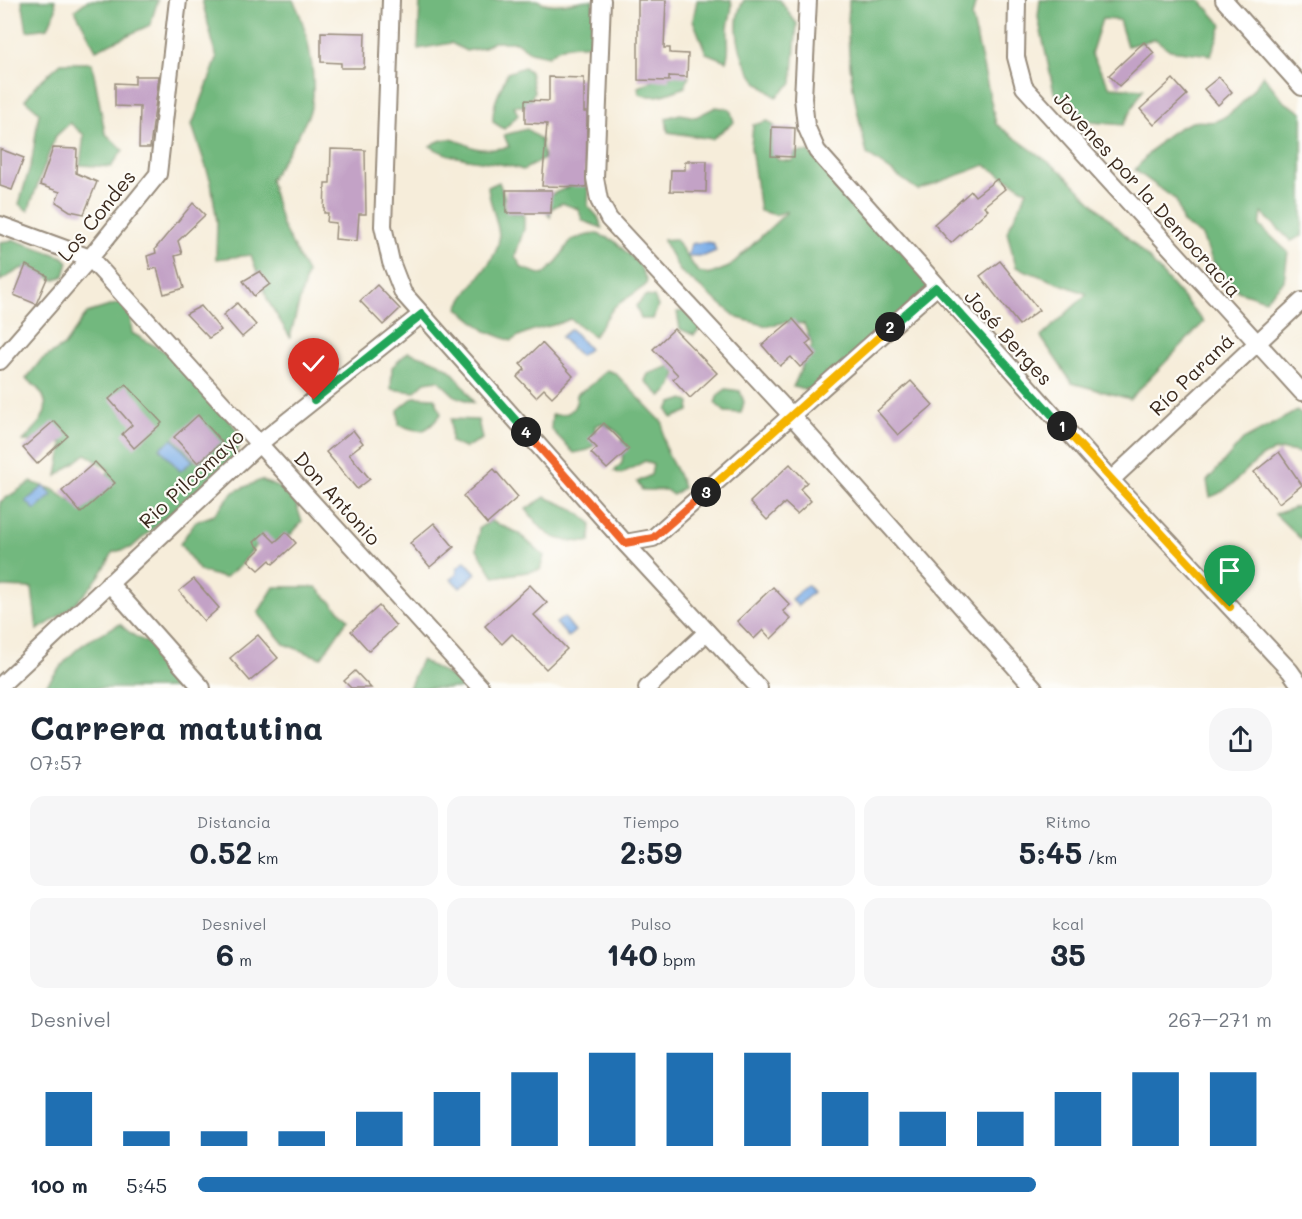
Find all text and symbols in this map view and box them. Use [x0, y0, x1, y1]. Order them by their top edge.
street label: Jovenes por la Democracia [1049, 86, 1247, 302]
street label: Los Condes [51, 164, 141, 266]
street label: José Berges [959, 284, 1059, 390]
pin: 2 [875, 312, 905, 342]
text: 2 [886, 316, 894, 337]
street label: Río Paraná [1143, 327, 1239, 421]
pin [288, 338, 339, 400]
icon: check [297, 347, 330, 380]
pin: 1 [1047, 411, 1077, 441]
text: 1 [1058, 415, 1066, 436]
pin: 4 [511, 417, 541, 447]
text: 4 [521, 421, 531, 442]
street label: Rio Pilcomayo [133, 422, 249, 534]
street label: Don Antonio [289, 446, 387, 551]
pin: 3 [691, 477, 721, 507]
text: 3 [701, 481, 711, 502]
pin [1204, 545, 1255, 607]
icon: arrive [1213, 554, 1246, 587]
text: Carrera matutina [30, 705, 323, 748]
button: share [1209, 708, 1272, 771]
text: 07:57 [30, 749, 82, 775]
text: Distancia [197, 811, 271, 832]
text: Tiempo [623, 811, 679, 832]
text: Ritmo [1046, 811, 1090, 832]
text: 0.52 [189, 832, 252, 872]
text: 2:59 [620, 832, 682, 872]
text: 5:45 [1019, 832, 1082, 872]
text: km [252, 847, 279, 868]
text: /km [1082, 847, 1117, 868]
text: Desnivel [202, 913, 266, 934]
text: Pulso [631, 913, 671, 934]
text: kcal [1052, 913, 1084, 934]
text: 6 [216, 934, 234, 974]
text: 140 [606, 934, 658, 974]
text: 35 [1050, 934, 1086, 974]
text: m [234, 949, 252, 970]
text: bpm [658, 949, 696, 970]
text: Desnivel [30, 1006, 111, 1032]
text: 267–271 m [1168, 1006, 1272, 1032]
text: 100 m [30, 1172, 88, 1198]
text: 5:45 [126, 1172, 167, 1198]

